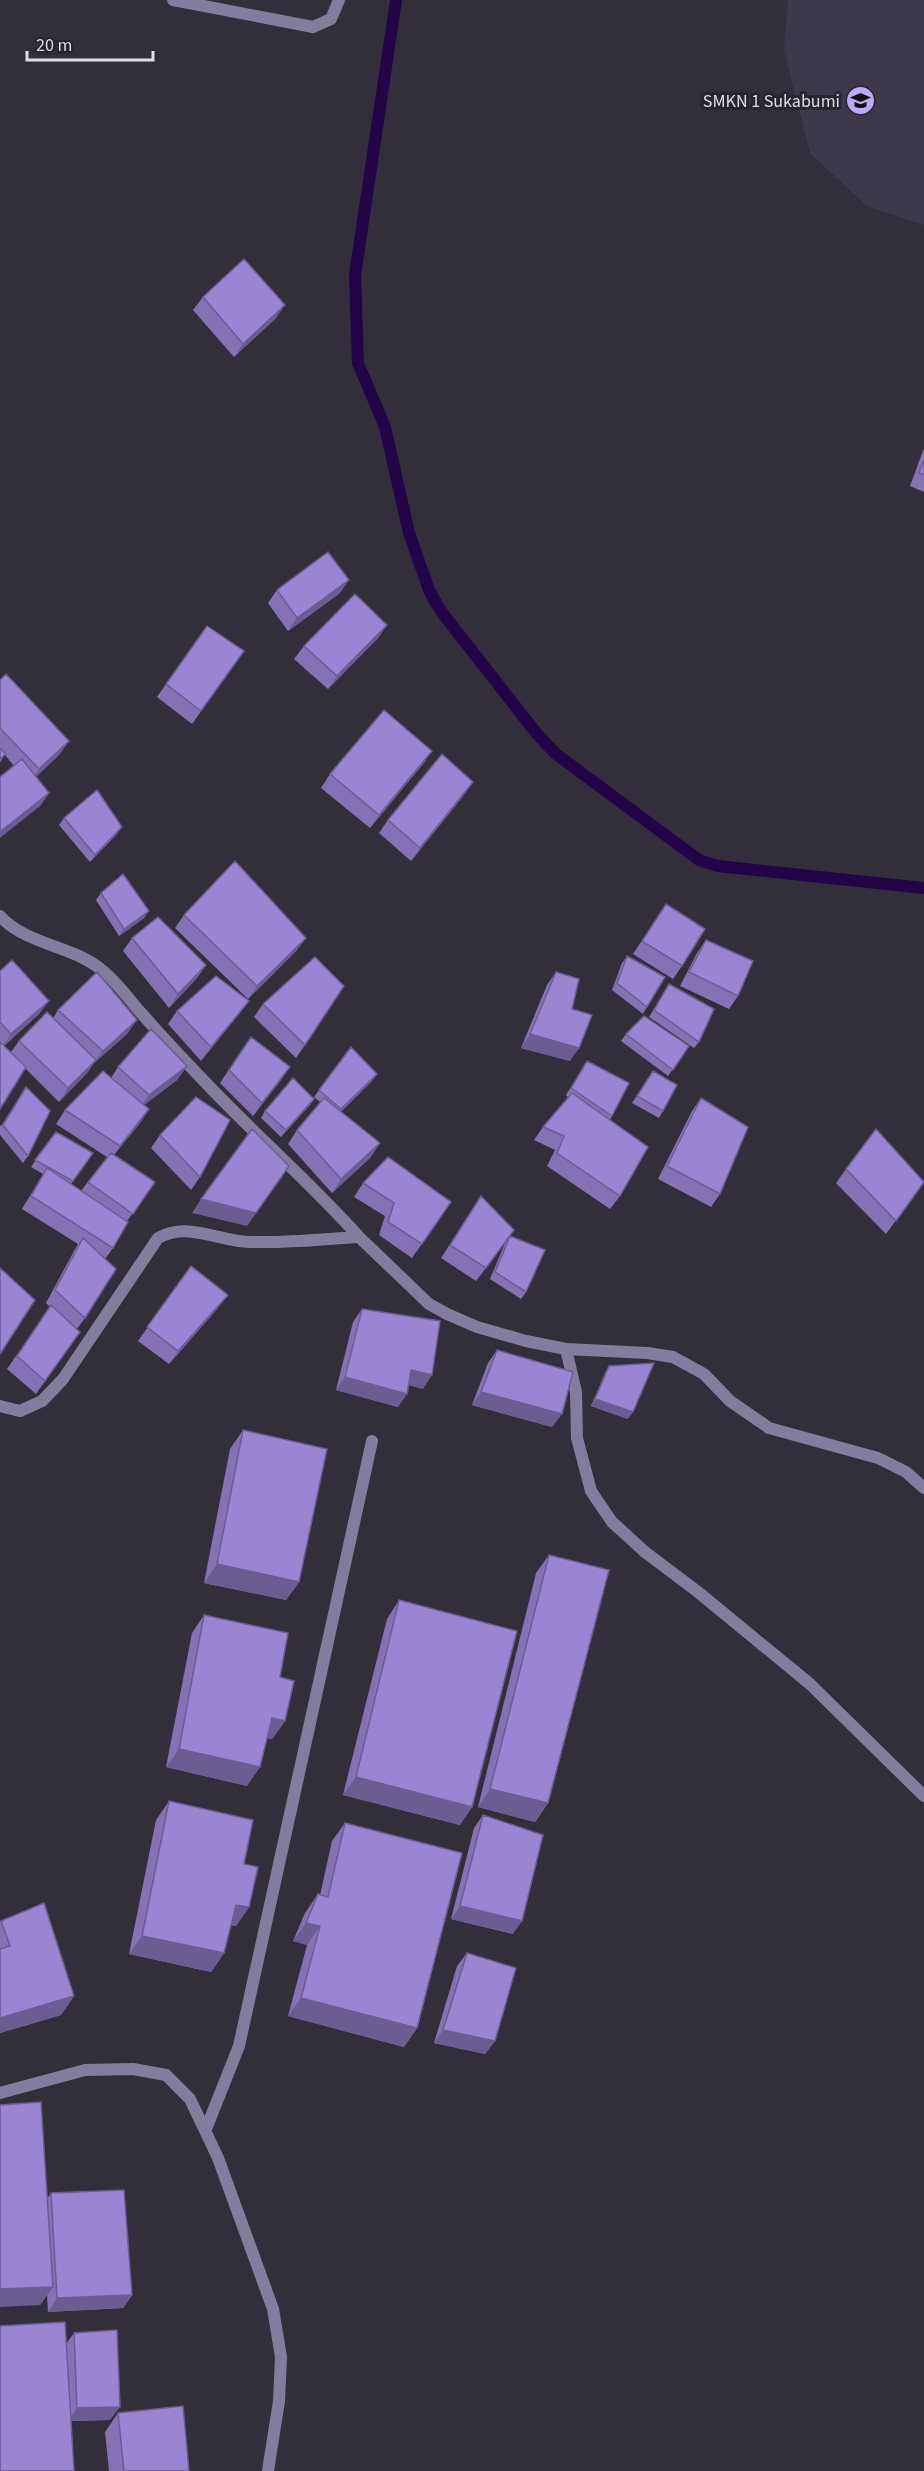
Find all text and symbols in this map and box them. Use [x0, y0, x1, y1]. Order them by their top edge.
scale bar [27, 24, 153, 62]
text: 20 m [36, 33, 72, 58]
school or university icon: SMKN 1 Sukabumi [845, 85, 877, 117]
place label: SMKN 1 Sukabumi [703, 89, 840, 114]

